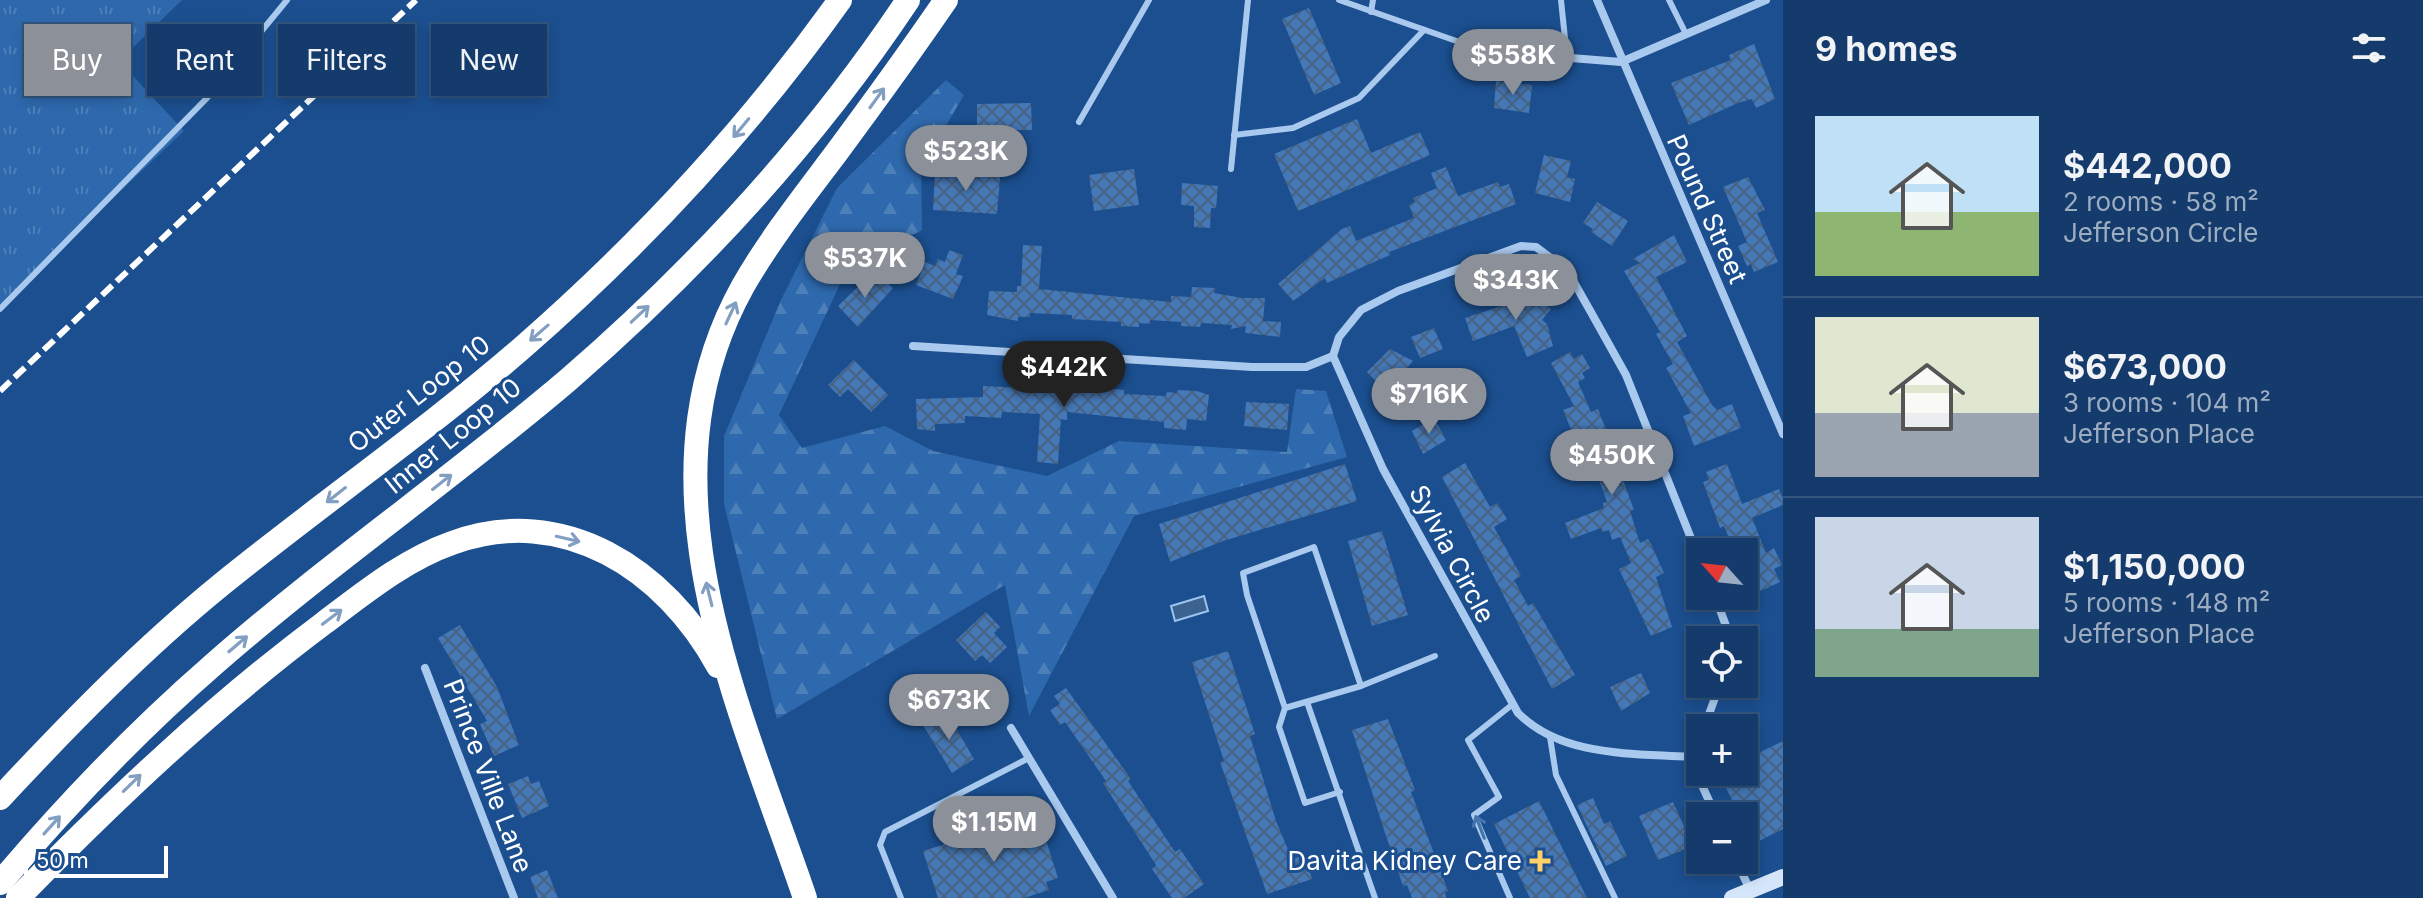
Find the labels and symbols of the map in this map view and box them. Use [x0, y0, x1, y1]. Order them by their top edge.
pin: $558K [1457, 29, 1569, 97]
one-way arrow [868, 88, 885, 110]
one-way arrow [732, 117, 750, 138]
pin: $523K [910, 125, 1022, 193]
street label: Pound Street [1661, 130, 1754, 288]
pin: $537K [809, 232, 921, 300]
pin: $343K [1460, 254, 1572, 322]
one-way arrow [724, 301, 739, 326]
one-way arrow [630, 305, 650, 324]
one-way arrow [529, 323, 549, 341]
street label: Outer Loop 10 [341, 328, 496, 459]
pin: $442K [1008, 341, 1120, 409]
pin: $716K [1373, 368, 1485, 436]
street label: Inner Loop 10 [378, 371, 527, 500]
pin: $450K [1556, 429, 1668, 497]
one-way arrow [430, 474, 452, 491]
street label: Sylvia Circle [1403, 480, 1502, 628]
one-way arrow [326, 487, 347, 504]
one-way arrow [555, 532, 580, 547]
north arrow [1686, 538, 1758, 610]
one-way arrow [700, 582, 715, 608]
one-way arrow [320, 609, 342, 626]
one-way arrow [227, 635, 247, 653]
pin: $673K [893, 674, 1005, 742]
street label: Prince Ville Lane [437, 675, 540, 877]
one-way arrow [122, 774, 141, 793]
pin: $1.15M [929, 796, 1059, 864]
one-way arrow [42, 815, 60, 835]
one-way arrow [1471, 815, 1486, 839]
scale bar [24, 842, 168, 878]
place label: Davita Kidney Care [1287, 845, 1522, 876]
marker: Davita Kidney Care [1529, 850, 1551, 872]

